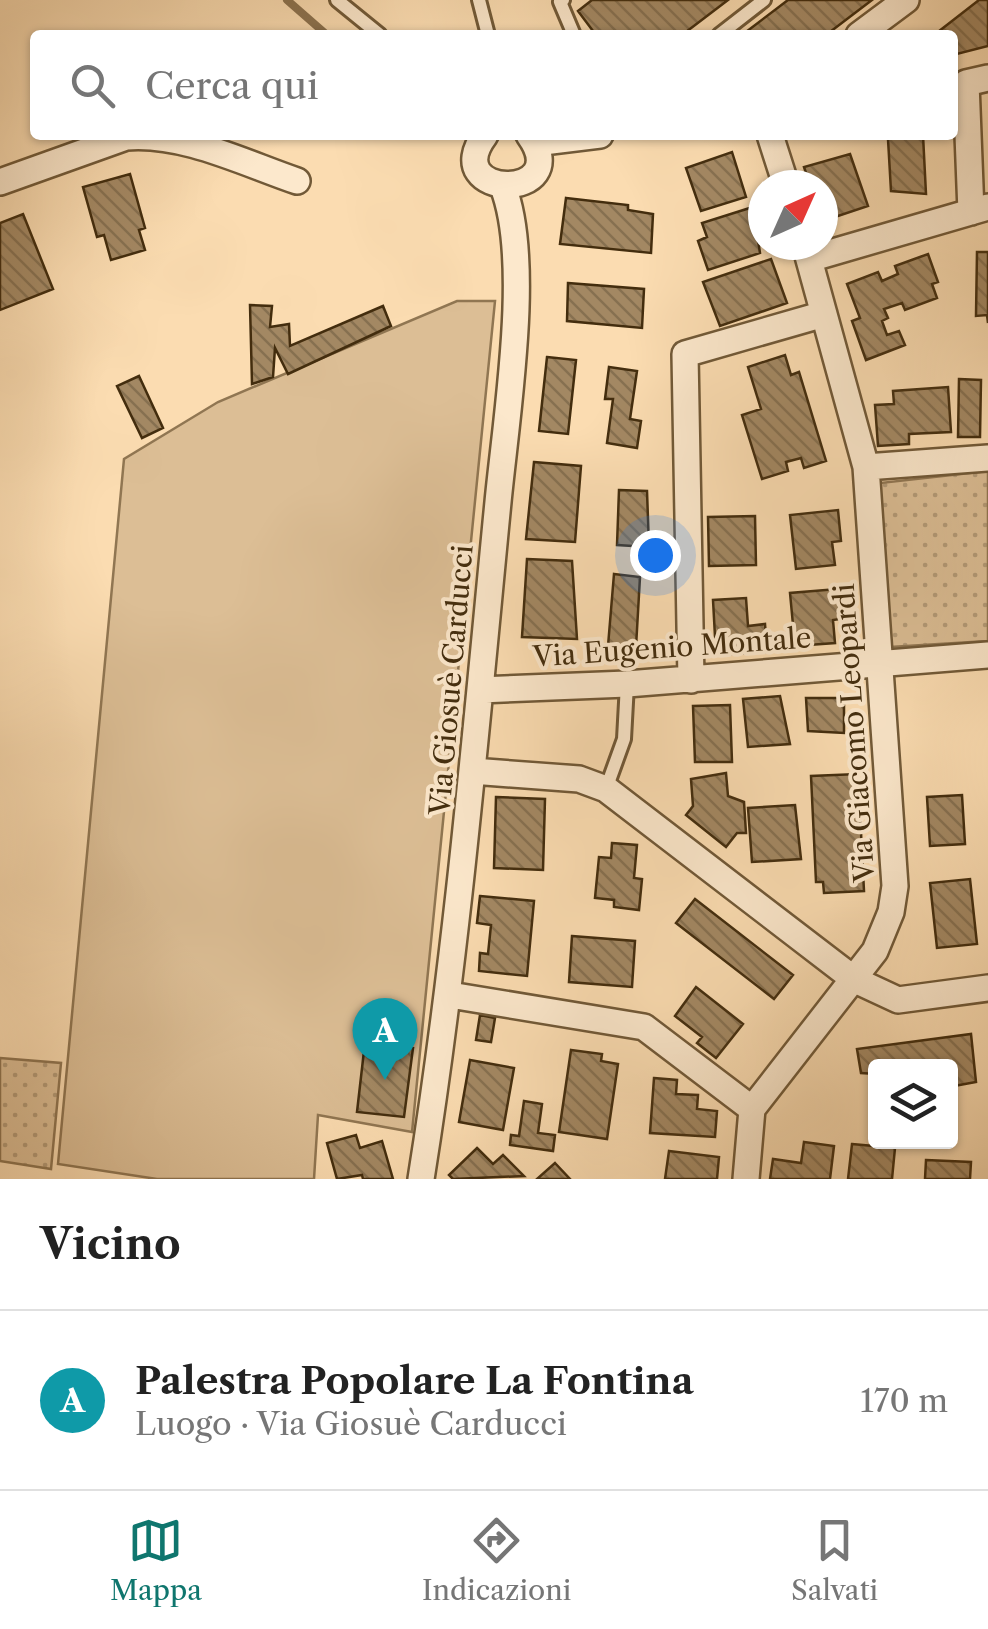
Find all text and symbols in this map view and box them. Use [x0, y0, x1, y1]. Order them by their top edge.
search box [30, 30, 958, 140]
icon: search [65, 58, 120, 113]
text: Cerca qui [145, 62, 319, 109]
north arrow [748, 170, 838, 260]
your location [630, 530, 681, 581]
street label: Via Giosuè Carducci [422, 543, 480, 818]
street label: Via Giacomo Leopardi [827, 583, 881, 884]
street label: Via Eugenio Montale [531, 620, 812, 674]
pin: A [352, 998, 418, 1080]
map controls [868, 1059, 958, 1149]
button: layers [868, 1059, 958, 1149]
text: Vicino [40, 1218, 181, 1270]
text: Palestra Popolare La Fontina [135, 1357, 694, 1404]
text: A [60, 1381, 85, 1420]
text: 170 m [860, 1381, 948, 1420]
text: Luogo · Via Giosuè Carducci [135, 1404, 567, 1443]
tab: Mappa [110, 1513, 202, 1607]
tab: Indicazioni [422, 1513, 571, 1607]
tab: Salvati [791, 1513, 878, 1607]

